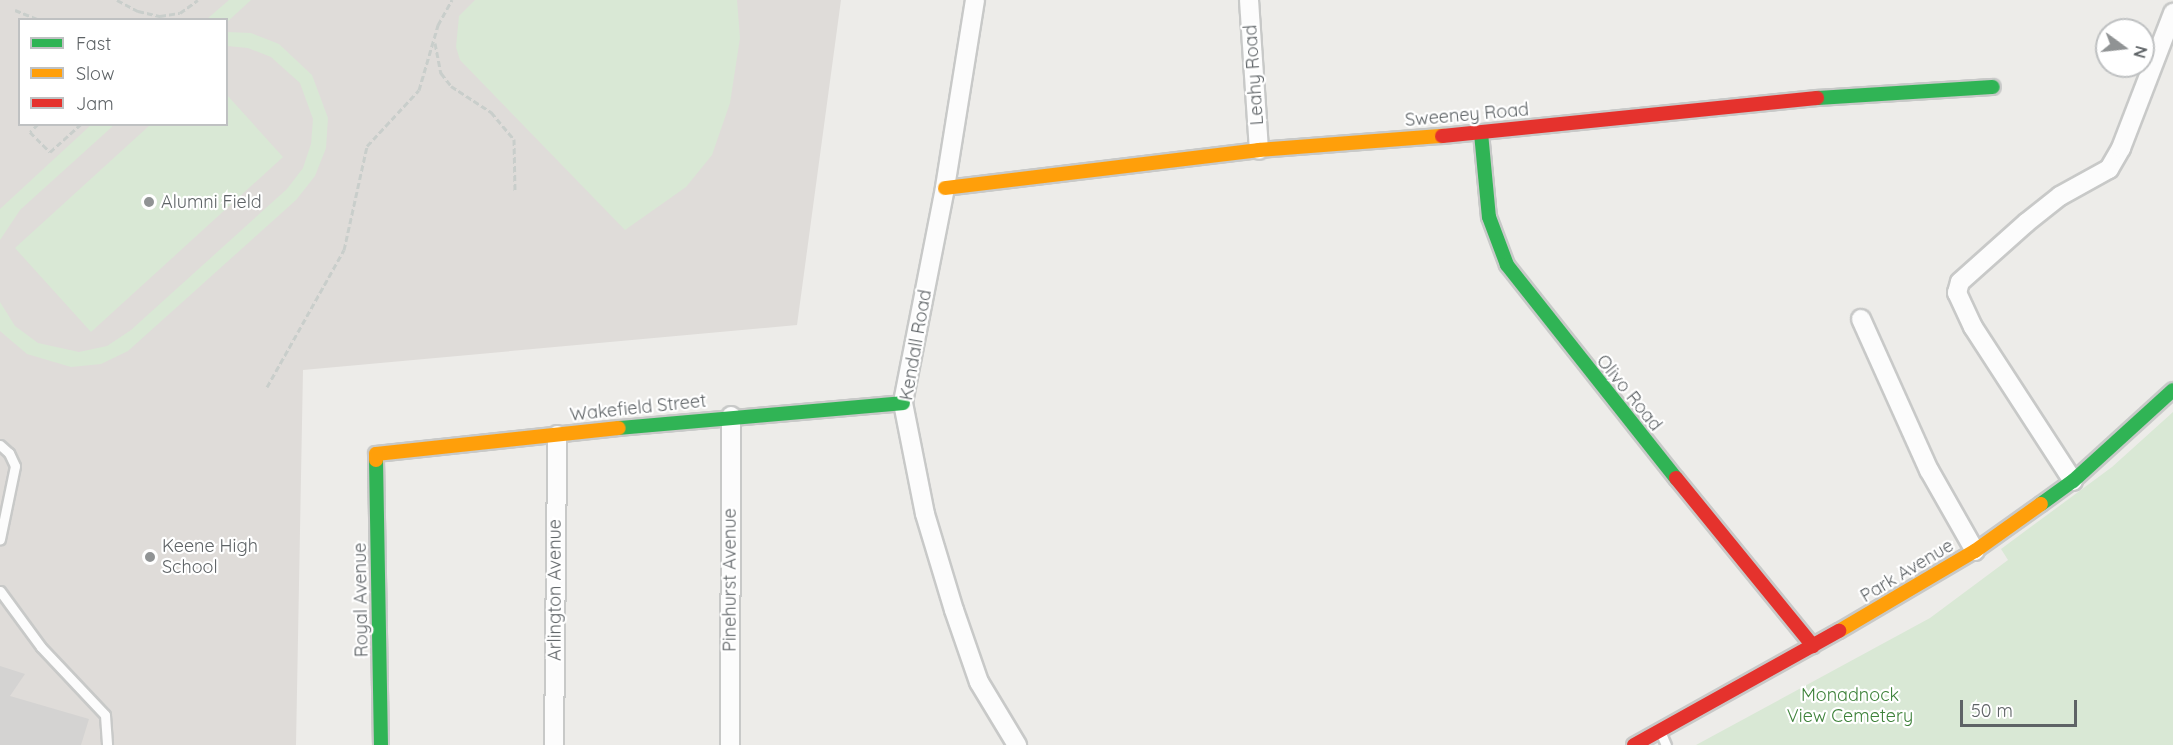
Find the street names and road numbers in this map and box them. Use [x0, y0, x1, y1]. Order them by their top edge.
street label: Leahy Road [1240, 24, 1268, 126]
street label: Sweeney Road [1404, 99, 1530, 131]
street label: Kendall Road [896, 288, 936, 402]
street label: Olivo Road [1592, 351, 1666, 435]
street label: Wakefield Street [569, 390, 707, 426]
street label: Pinehurst Avenue [719, 508, 741, 652]
street label: Arlington Avenue [544, 519, 566, 661]
street label: Park Avenue [1857, 535, 1957, 607]
street label: Royal Avenue [349, 543, 373, 657]

